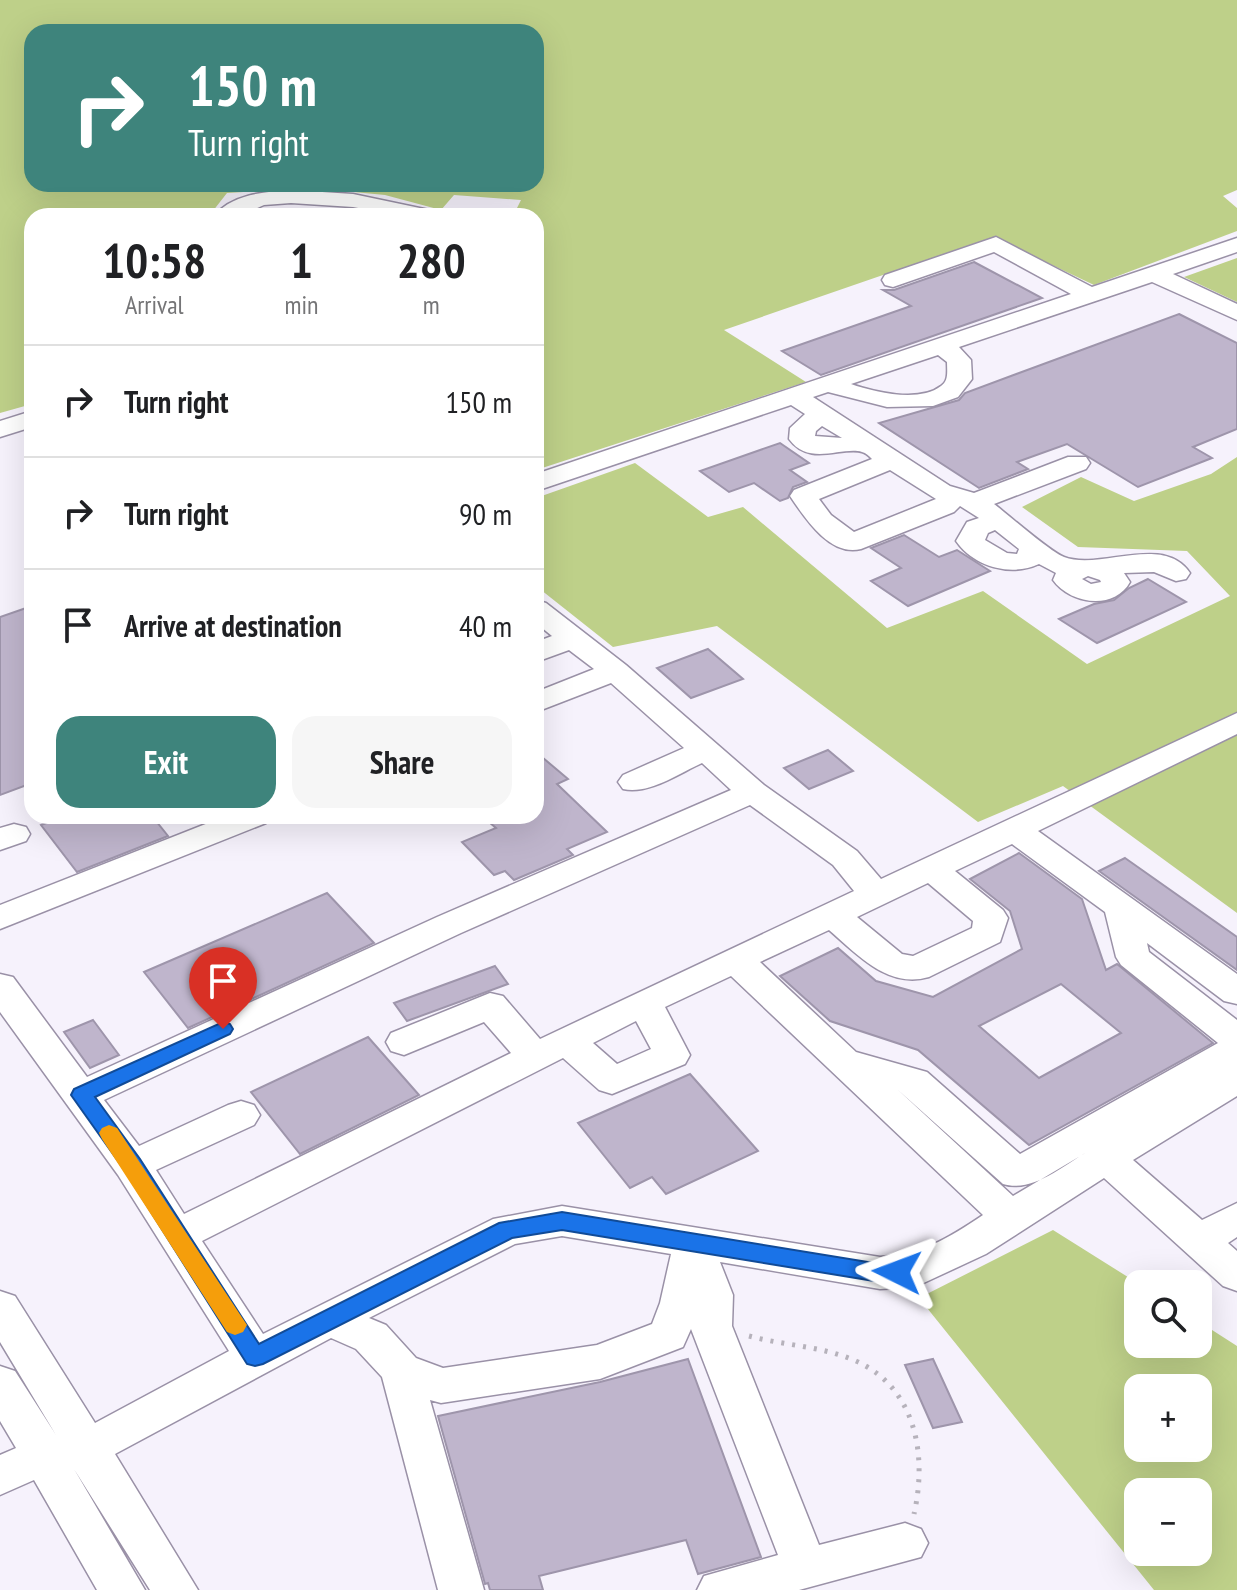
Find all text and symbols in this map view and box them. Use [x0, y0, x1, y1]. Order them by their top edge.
text: 150 m [188, 49, 317, 121]
icon: right [56, 56, 160, 160]
text: Turn right [188, 119, 309, 166]
text: 10:58 [102, 229, 206, 291]
text: 1 [290, 229, 313, 291]
text: 280 [397, 229, 466, 291]
text: Arrival [125, 288, 184, 321]
text: min [284, 288, 318, 321]
text: m [423, 288, 440, 321]
icon: right [56, 379, 100, 423]
text: Turn right [124, 382, 228, 421]
text: 150 m [446, 382, 512, 421]
icon: right [56, 491, 100, 535]
text: Turn right [124, 494, 228, 533]
text: 90 m [459, 494, 512, 533]
icon: arrive [56, 603, 100, 647]
text: Arrive at destination [124, 606, 342, 645]
text: 40 m [459, 606, 512, 645]
button: Exit [56, 716, 276, 808]
button: Share [292, 716, 512, 808]
pin [189, 947, 257, 1029]
icon: arrive [201, 959, 245, 1003]
position arrow [855, 1230, 939, 1314]
map controls [1124, 1270, 1212, 1566]
button: search [1124, 1270, 1212, 1358]
button: + [1124, 1374, 1212, 1462]
button: − [1124, 1478, 1212, 1566]

